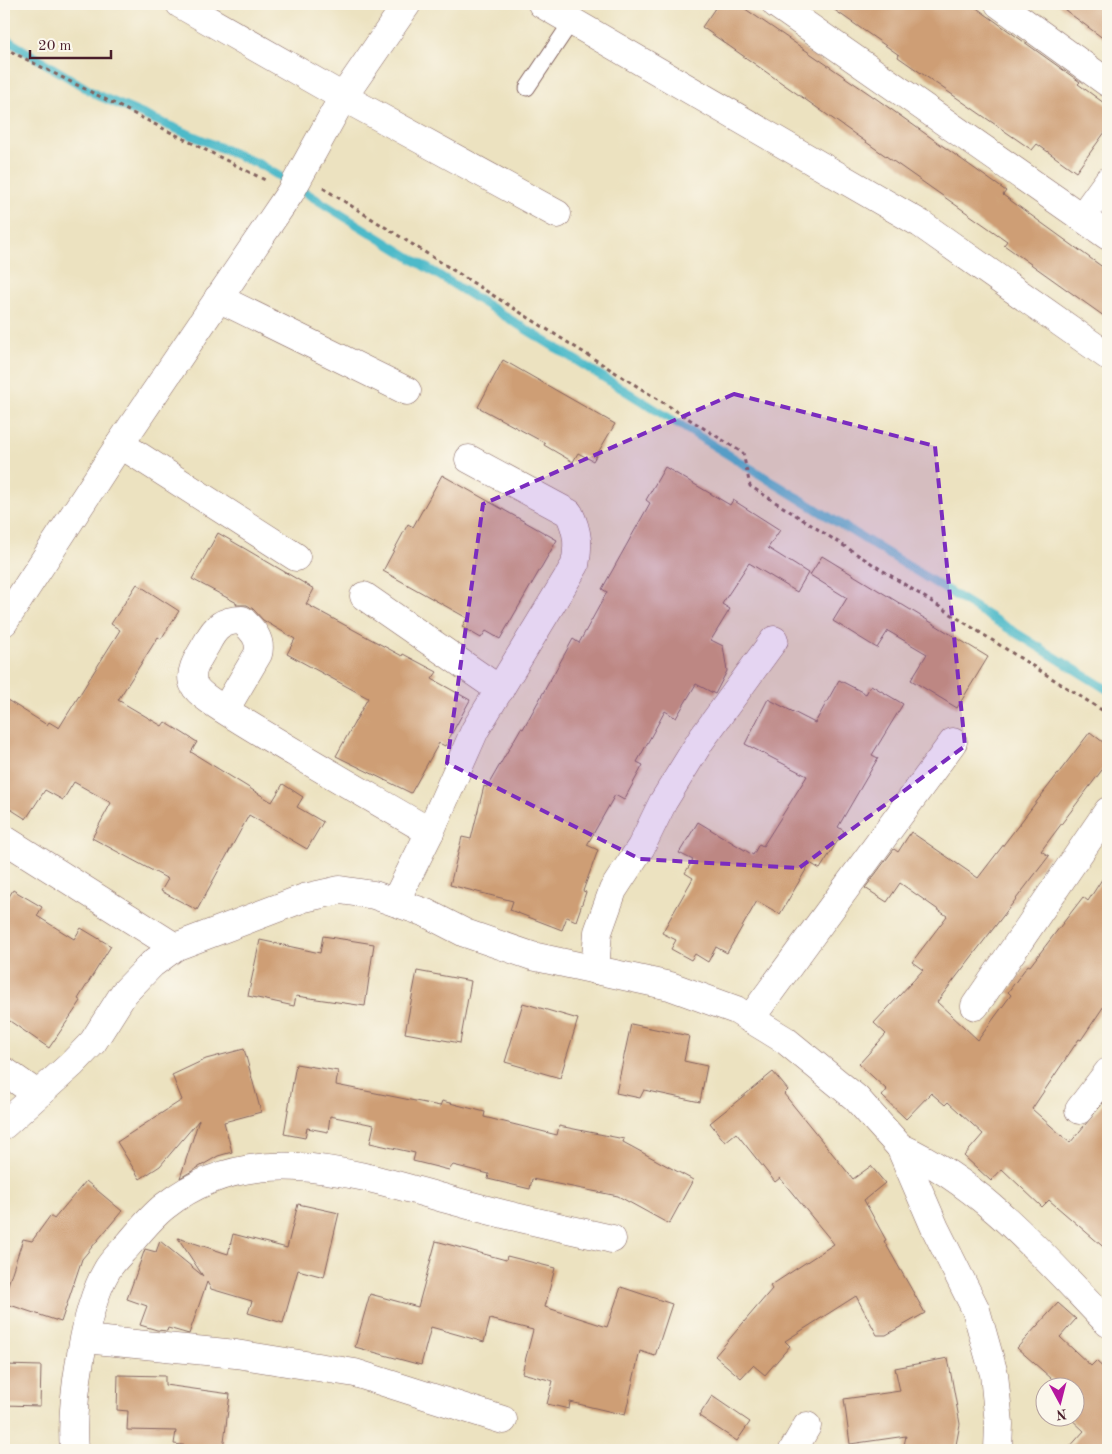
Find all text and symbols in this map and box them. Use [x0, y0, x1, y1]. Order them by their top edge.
scale bar [30, 28, 111, 60]
text: 20 m [38, 39, 72, 54]
north arrow [1034, 1376, 1084, 1426]
text: N [1055, 1406, 1068, 1422]

